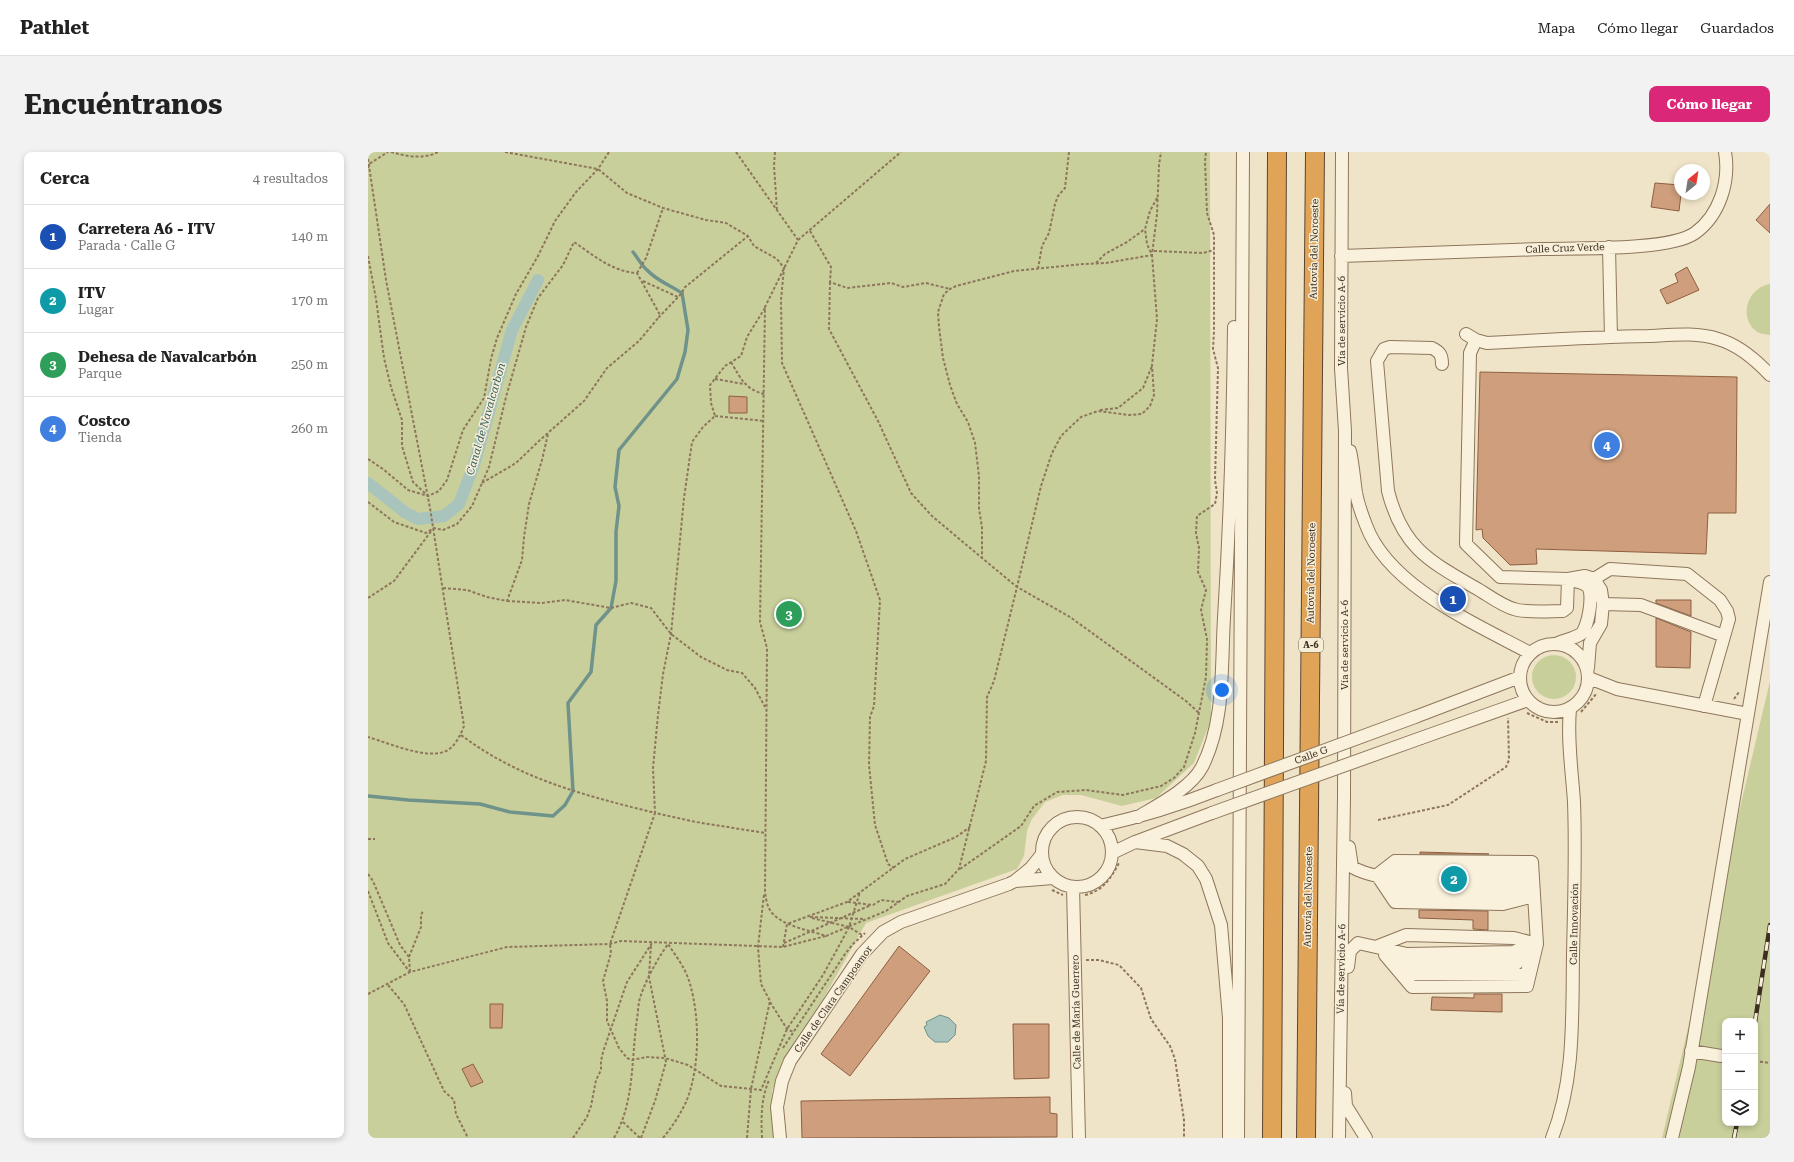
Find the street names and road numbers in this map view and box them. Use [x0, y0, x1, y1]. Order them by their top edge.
street label: Autovía del Noroeste [1308, 198, 1320, 299]
street label: Calle Cruz Verde [1525, 241, 1605, 255]
street label: Vía de servicio A-6 [1336, 276, 1347, 366]
street label: Autovía del Noroeste [1305, 522, 1317, 623]
street label: Vía de servicio A-6 [1339, 600, 1350, 690]
road number: A-6 [1299, 638, 1323, 652]
street label: Calle G [1293, 744, 1329, 766]
street label: Autovía del Noroeste [1302, 846, 1314, 947]
street label: Calle Innovación [1568, 883, 1580, 965]
street label: Vía de servicio A-6 [1335, 923, 1347, 1014]
street label: Calle de Clara Campoamor [792, 943, 874, 1055]
street label: Calle de María Guerrero [1069, 954, 1083, 1070]

